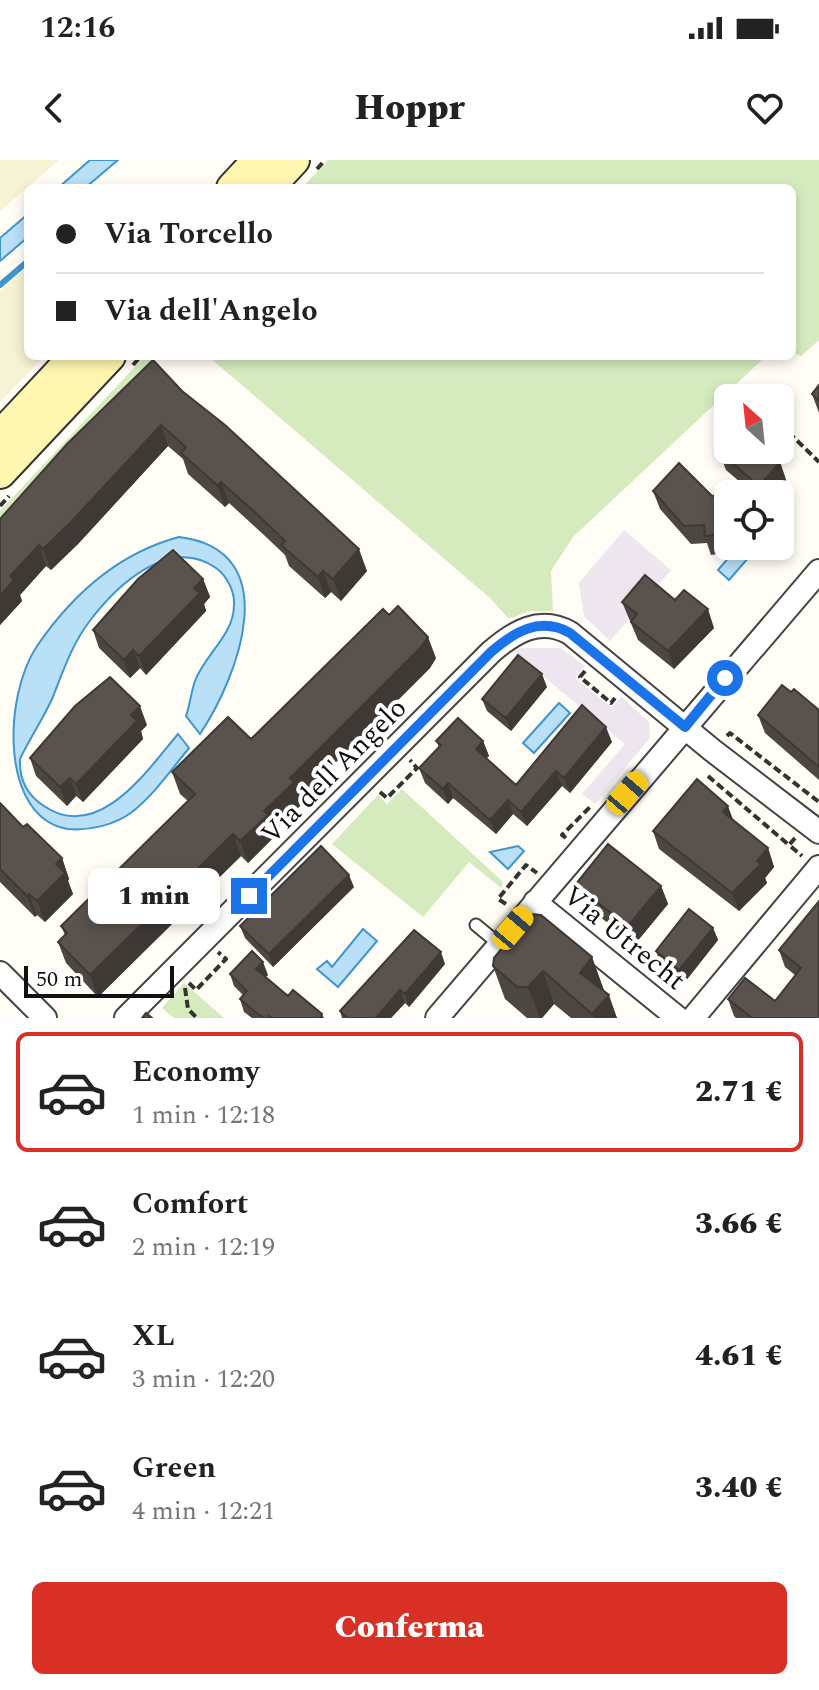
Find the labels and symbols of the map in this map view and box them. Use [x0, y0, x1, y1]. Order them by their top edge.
north arrow [714, 384, 794, 464]
route start [707, 660, 743, 696]
street label: Via dell'Angelo [251, 688, 417, 854]
car [602, 767, 652, 819]
callout: 1 min [89, 868, 221, 924]
street label: Via Utrecht [553, 875, 695, 1001]
route end [231, 878, 267, 914]
car [488, 902, 538, 954]
scale bar [24, 962, 174, 998]

